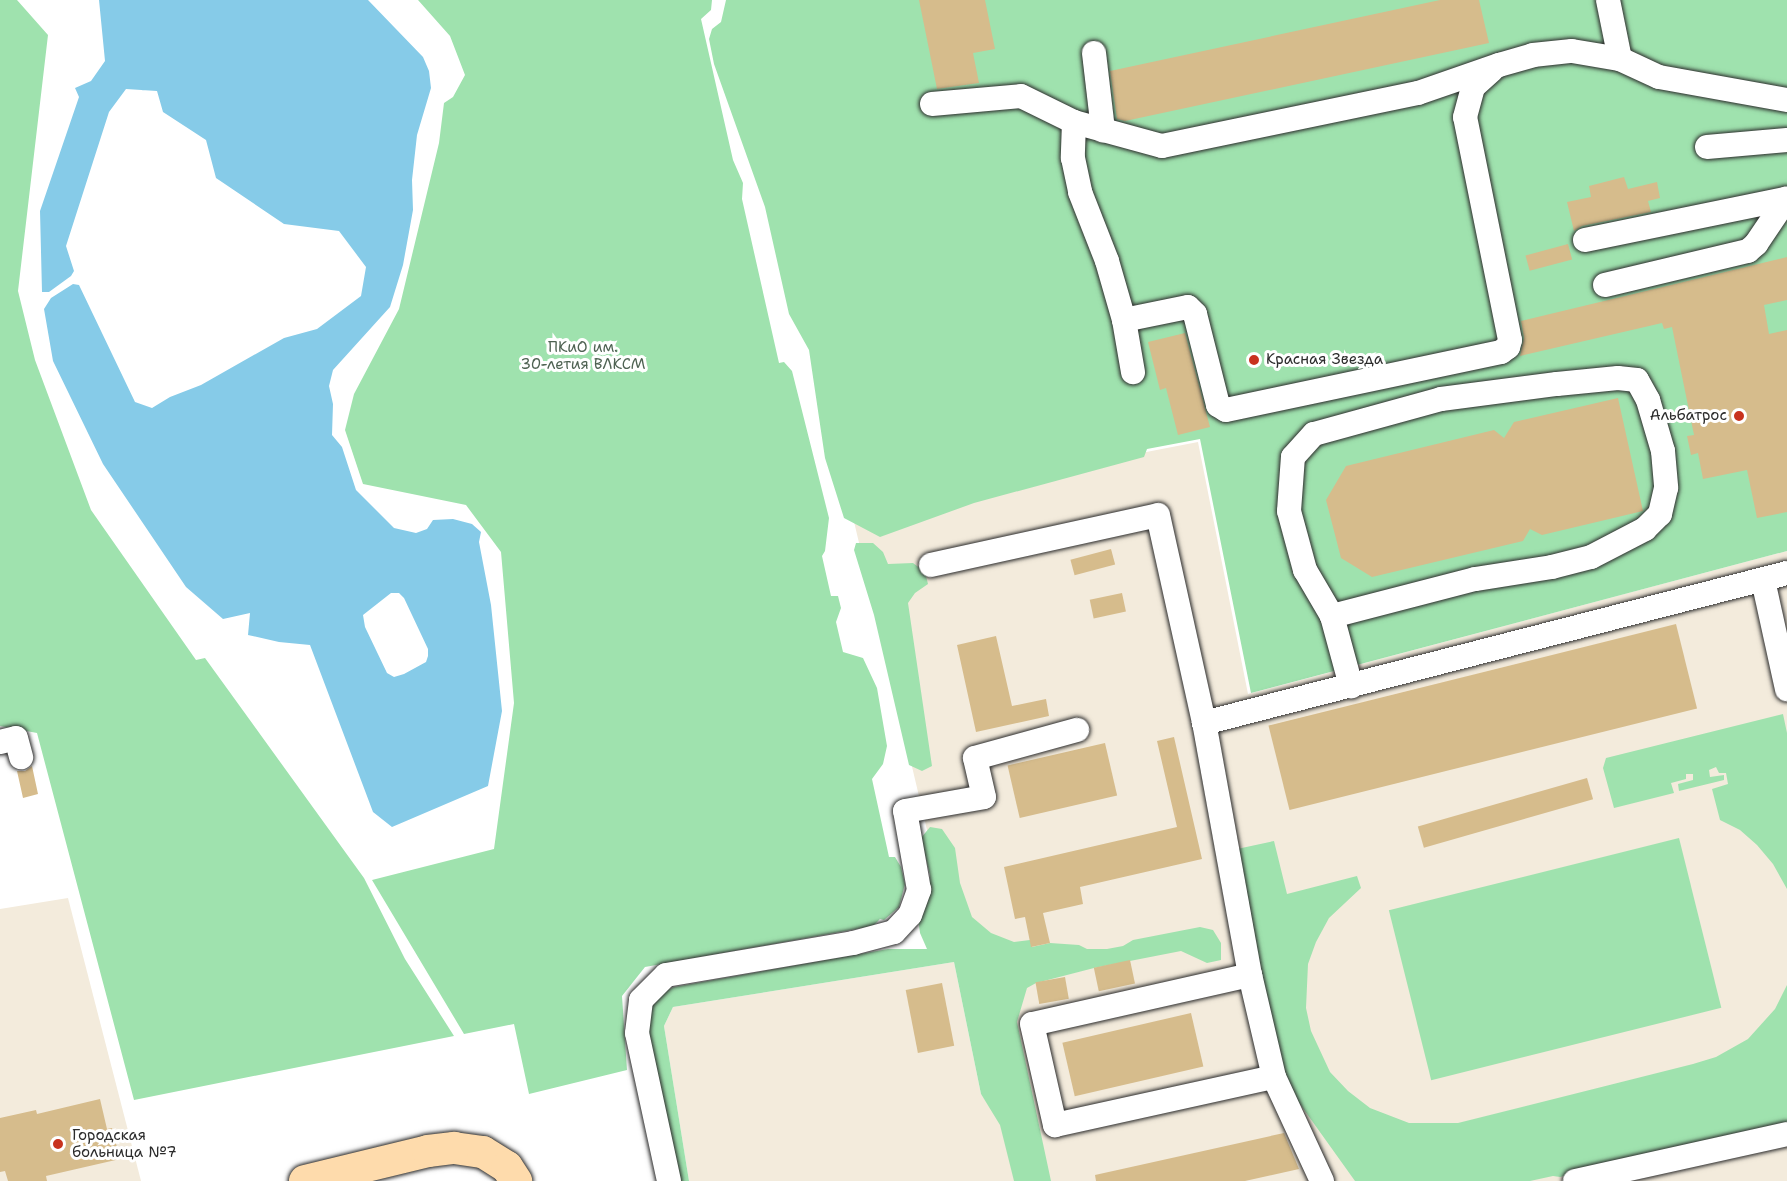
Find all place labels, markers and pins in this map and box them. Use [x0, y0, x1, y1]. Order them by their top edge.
place label: Красная Звезда [1266, 351, 1383, 369]
marker: Красная Звезда [1247, 353, 1261, 367]
place label: Альбатрос [1650, 407, 1727, 425]
marker: Альбатрос [1732, 409, 1746, 423]
place label: Городская больница №7 [72, 1126, 177, 1161]
marker: Городская больница №7 [49, 1135, 67, 1153]

